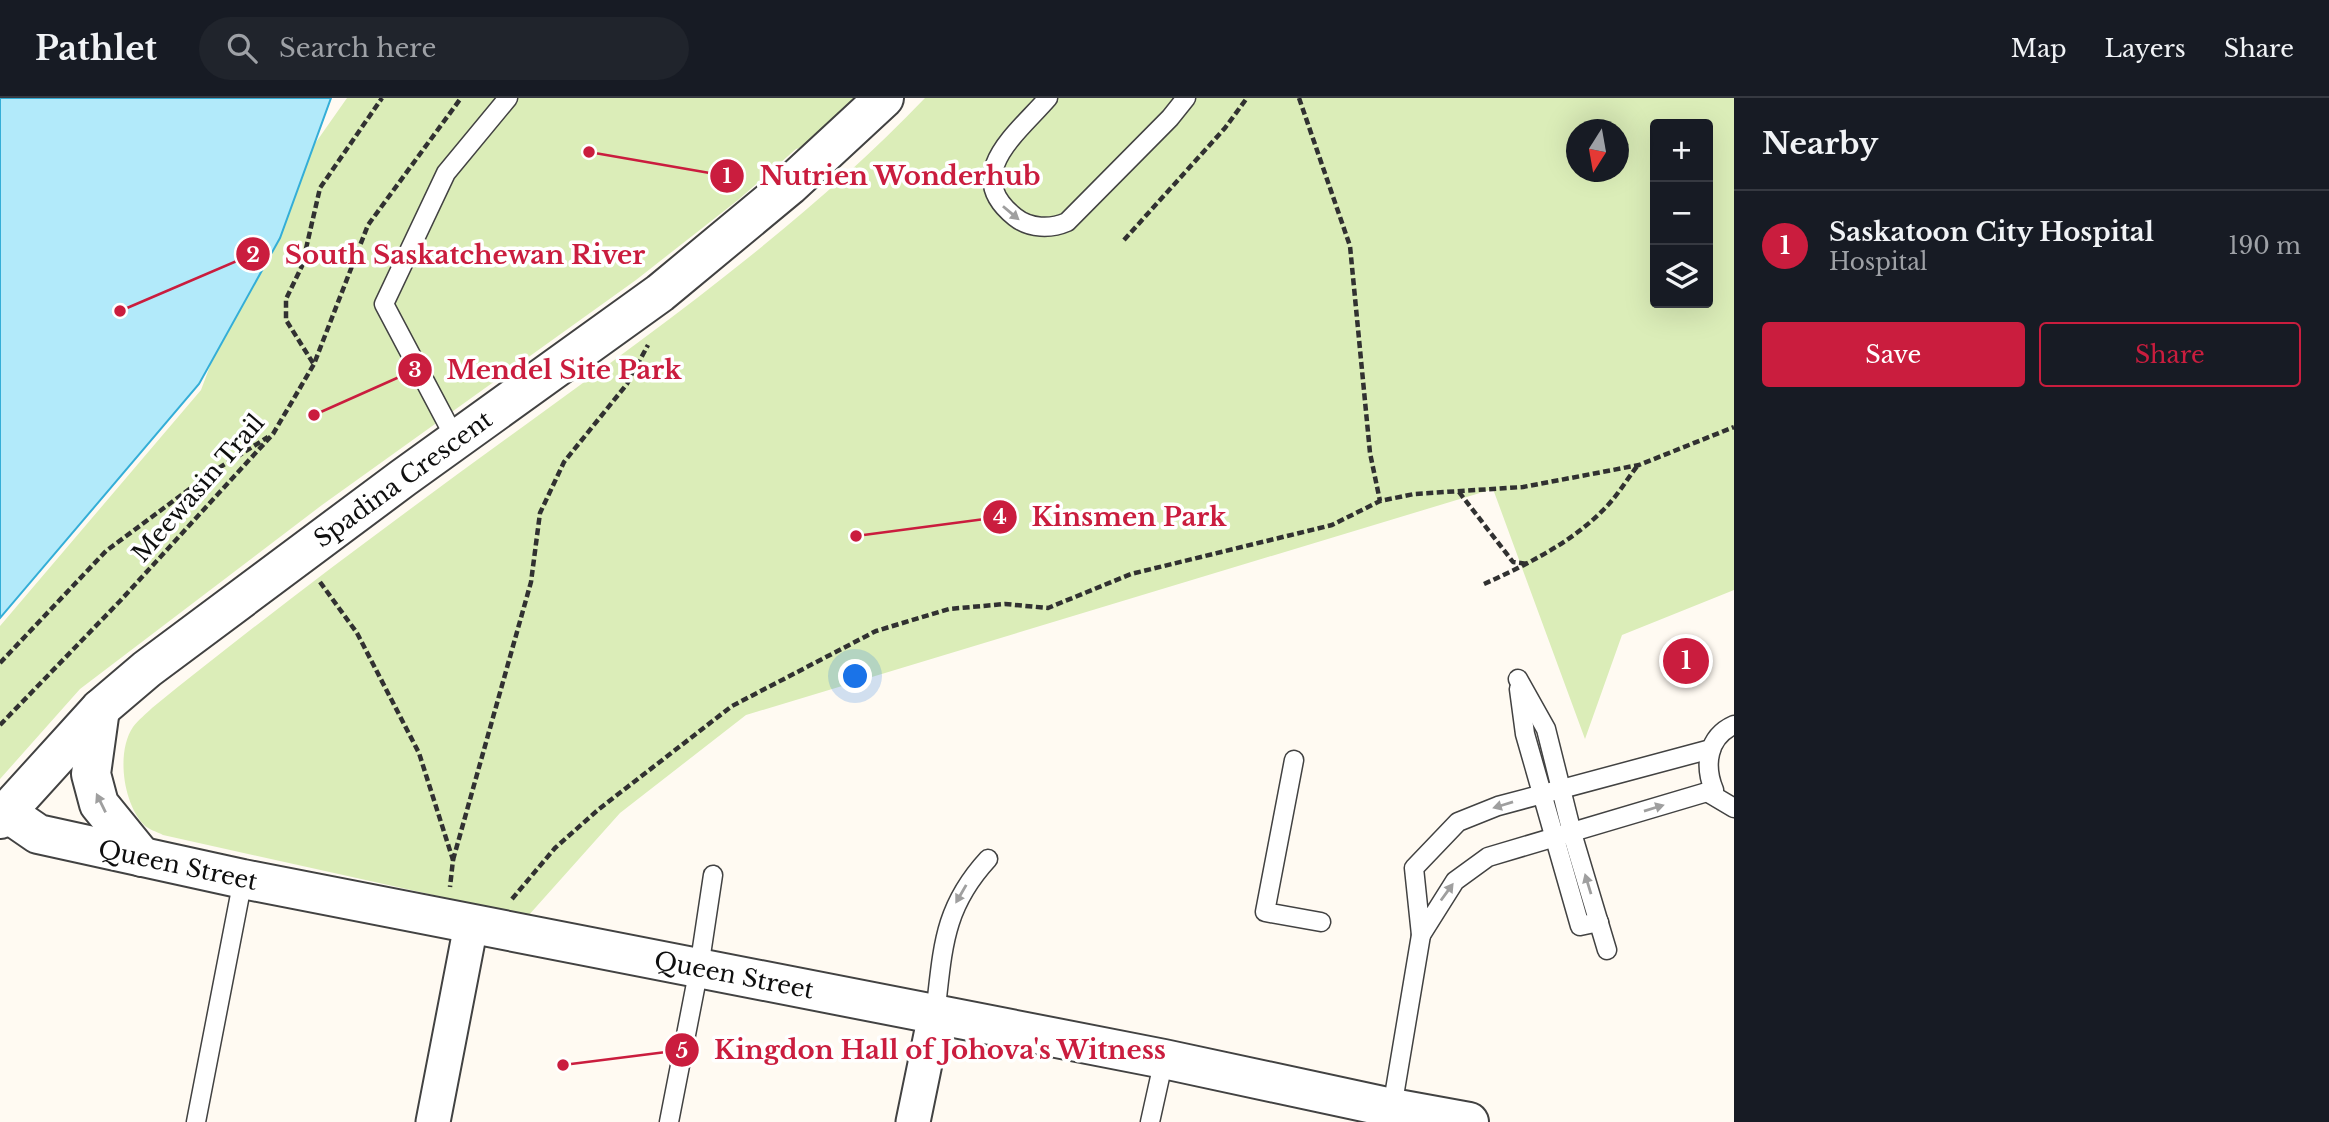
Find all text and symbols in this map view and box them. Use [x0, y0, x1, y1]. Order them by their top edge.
search box [199, 17, 689, 80]
text: Pathlet [35, 28, 157, 69]
icon: search [223, 29, 261, 67]
text: Search here [279, 32, 436, 64]
text: Map [2011, 34, 2067, 63]
text: Layers [2105, 34, 2186, 63]
text: Share [2224, 34, 2294, 63]
north arrow [1566, 119, 1629, 182]
map controls [1650, 119, 1713, 308]
button: + [1650, 119, 1713, 182]
text: Nearby [1762, 125, 1878, 162]
callout: Nutrien Wonderhub [710, 152, 1055, 199]
text: Nutrien Wonderhub [759, 160, 1041, 192]
text: 1 [722, 163, 732, 189]
button: − [1650, 182, 1713, 245]
one-way arrow [1002, 205, 1020, 221]
text: Saskatoon City Hospital [1829, 216, 2154, 248]
callout: South Saskatchewan River [235, 231, 659, 278]
text: 1 [1780, 232, 1790, 260]
text: 190 m [2228, 232, 2301, 260]
text: South Saskatchewan River [285, 239, 645, 271]
text: 2 [246, 242, 260, 268]
button: layers [1650, 245, 1713, 308]
text: Hospital [1829, 248, 1928, 276]
button: Save [1762, 322, 2025, 387]
button: Share [2039, 322, 2301, 387]
callout: Mendel Site Park [397, 347, 695, 394]
text: Mendel Site Park [447, 354, 682, 386]
text: 3 [408, 357, 422, 383]
street label: Spadina Crescent [308, 405, 498, 553]
street label: Meewasin Trail [126, 408, 270, 568]
callout: Kinsmen Park [982, 494, 1240, 541]
text: Kinsmen Park [1031, 501, 1227, 533]
text: 4 [993, 504, 1007, 530]
pin: 1 [1663, 635, 1709, 687]
your location [838, 659, 872, 693]
one-way arrow [96, 792, 108, 812]
one-way arrow [1492, 800, 1513, 810]
one-way arrow [1644, 803, 1665, 813]
street label: Queen Street [96, 834, 260, 896]
one-way arrow [1582, 874, 1592, 895]
one-way arrow [1440, 883, 1454, 901]
one-way arrow [955, 884, 967, 903]
street label: Queen Street [652, 945, 816, 1005]
callout: Kingdon Hall of Johova's Witness [664, 1027, 1180, 1074]
text: Kingdon Hall of Johova's Witness [714, 1034, 1166, 1066]
text: 5 [676, 1038, 688, 1064]

